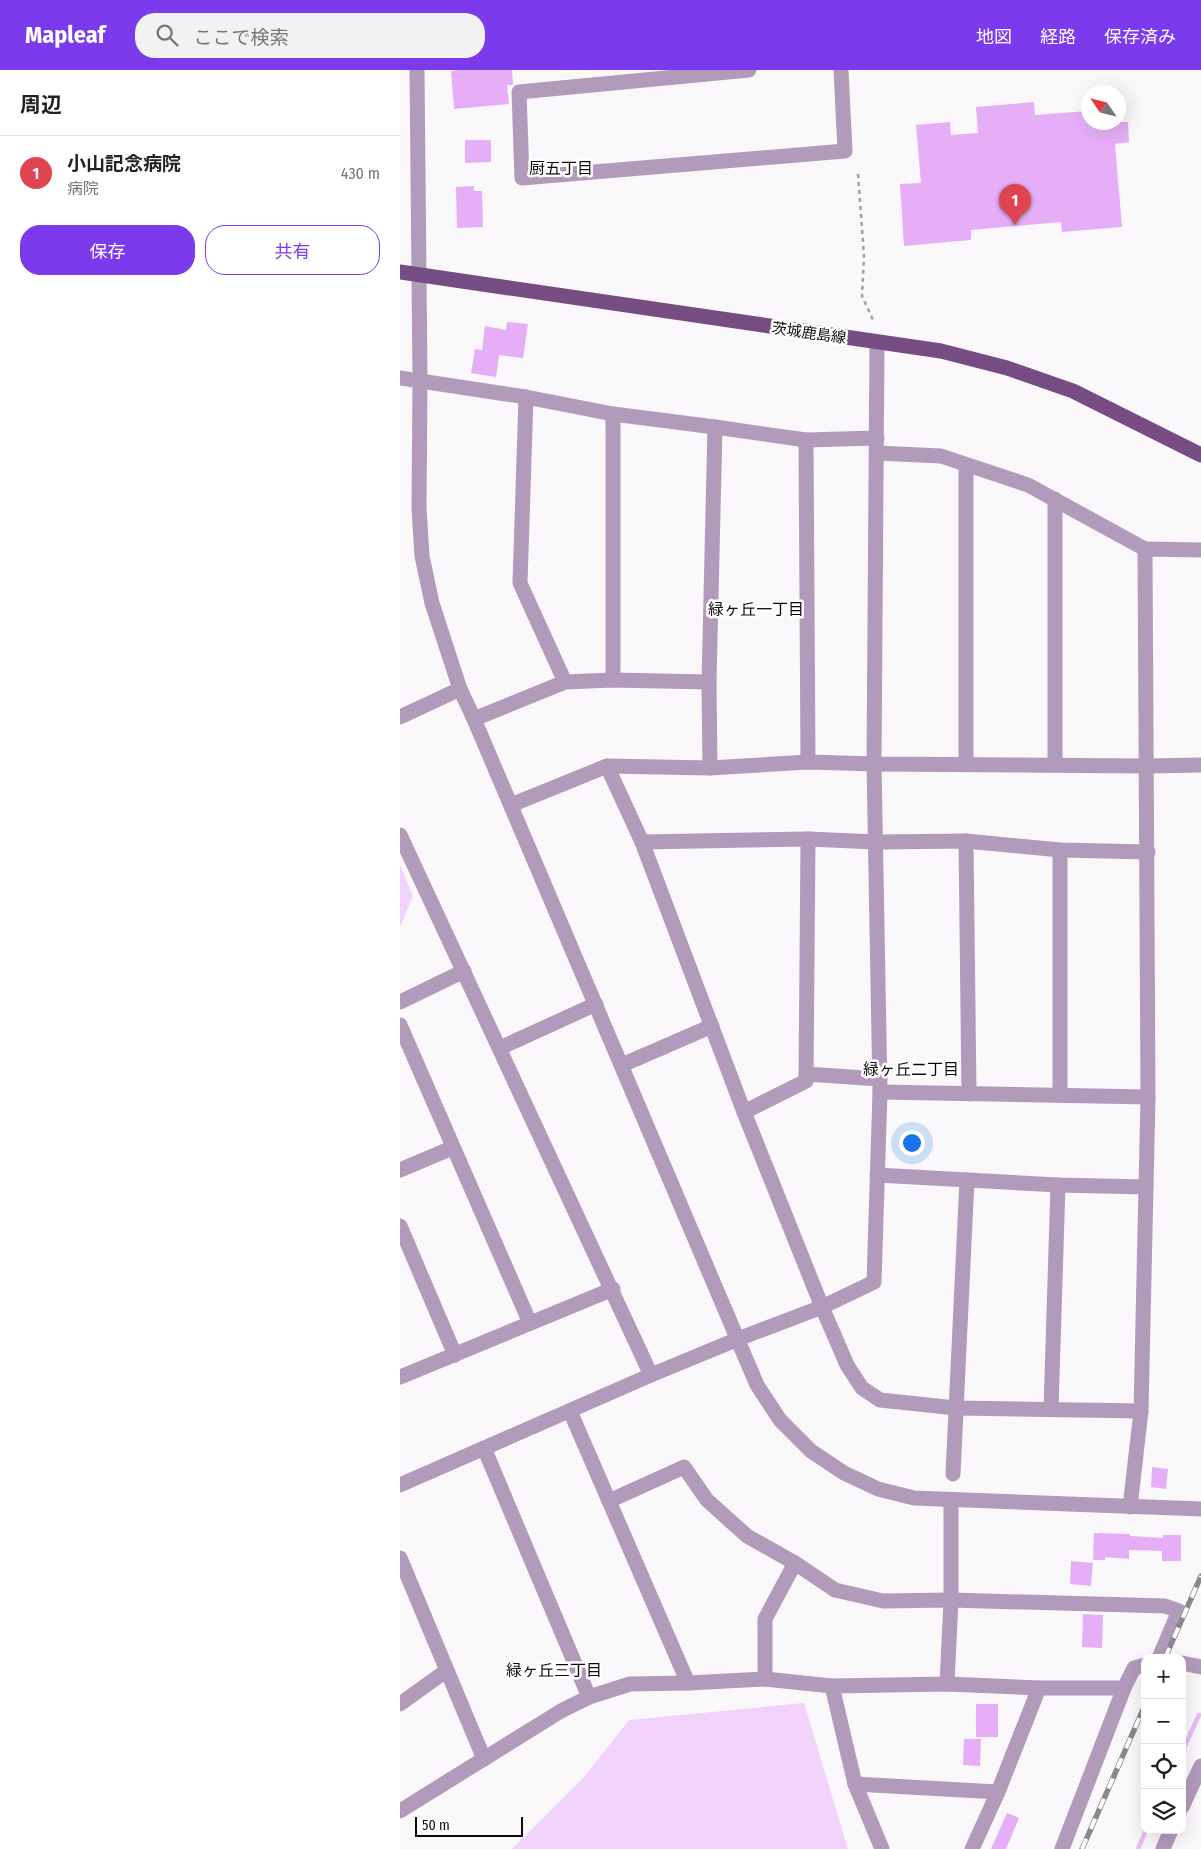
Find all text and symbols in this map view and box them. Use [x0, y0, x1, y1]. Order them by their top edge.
search box [135, 13, 485, 58]
text: Mapleaf [25, 21, 105, 49]
icon: search [153, 21, 181, 49]
text: ここで検索 [193, 26, 289, 49]
text: 地図 [976, 26, 1012, 48]
text: 経路 [1040, 26, 1076, 48]
text: 保存済み [1104, 26, 1176, 48]
north arrow [1081, 85, 1126, 130]
text: 周辺 [20, 92, 62, 118]
text: 小山記念病院 [67, 152, 181, 175]
district label: 厨五丁目 [529, 159, 593, 178]
text: 1 [33, 164, 39, 183]
text: 430 m [341, 164, 380, 183]
text: 病院 [67, 179, 99, 198]
pin: 1 [999, 184, 1031, 225]
button: 保存 [20, 225, 195, 275]
button: 共有 [205, 225, 380, 275]
street label: 茨城鹿島線 [771, 319, 847, 347]
district label: 緑ヶ丘一丁目 [708, 600, 804, 619]
district label: 緑ヶ丘二丁目 [863, 1060, 959, 1079]
your location [899, 1130, 925, 1156]
map controls [1141, 1654, 1186, 1834]
button: + [1141, 1654, 1186, 1699]
district label: 緑ヶ丘三丁目 [506, 1661, 602, 1680]
button: − [1141, 1699, 1186, 1744]
button: locate [1141, 1744, 1186, 1789]
button: layers [1141, 1789, 1186, 1834]
scale bar [415, 1814, 522, 1837]
text: 50 m [422, 1817, 450, 1834]

